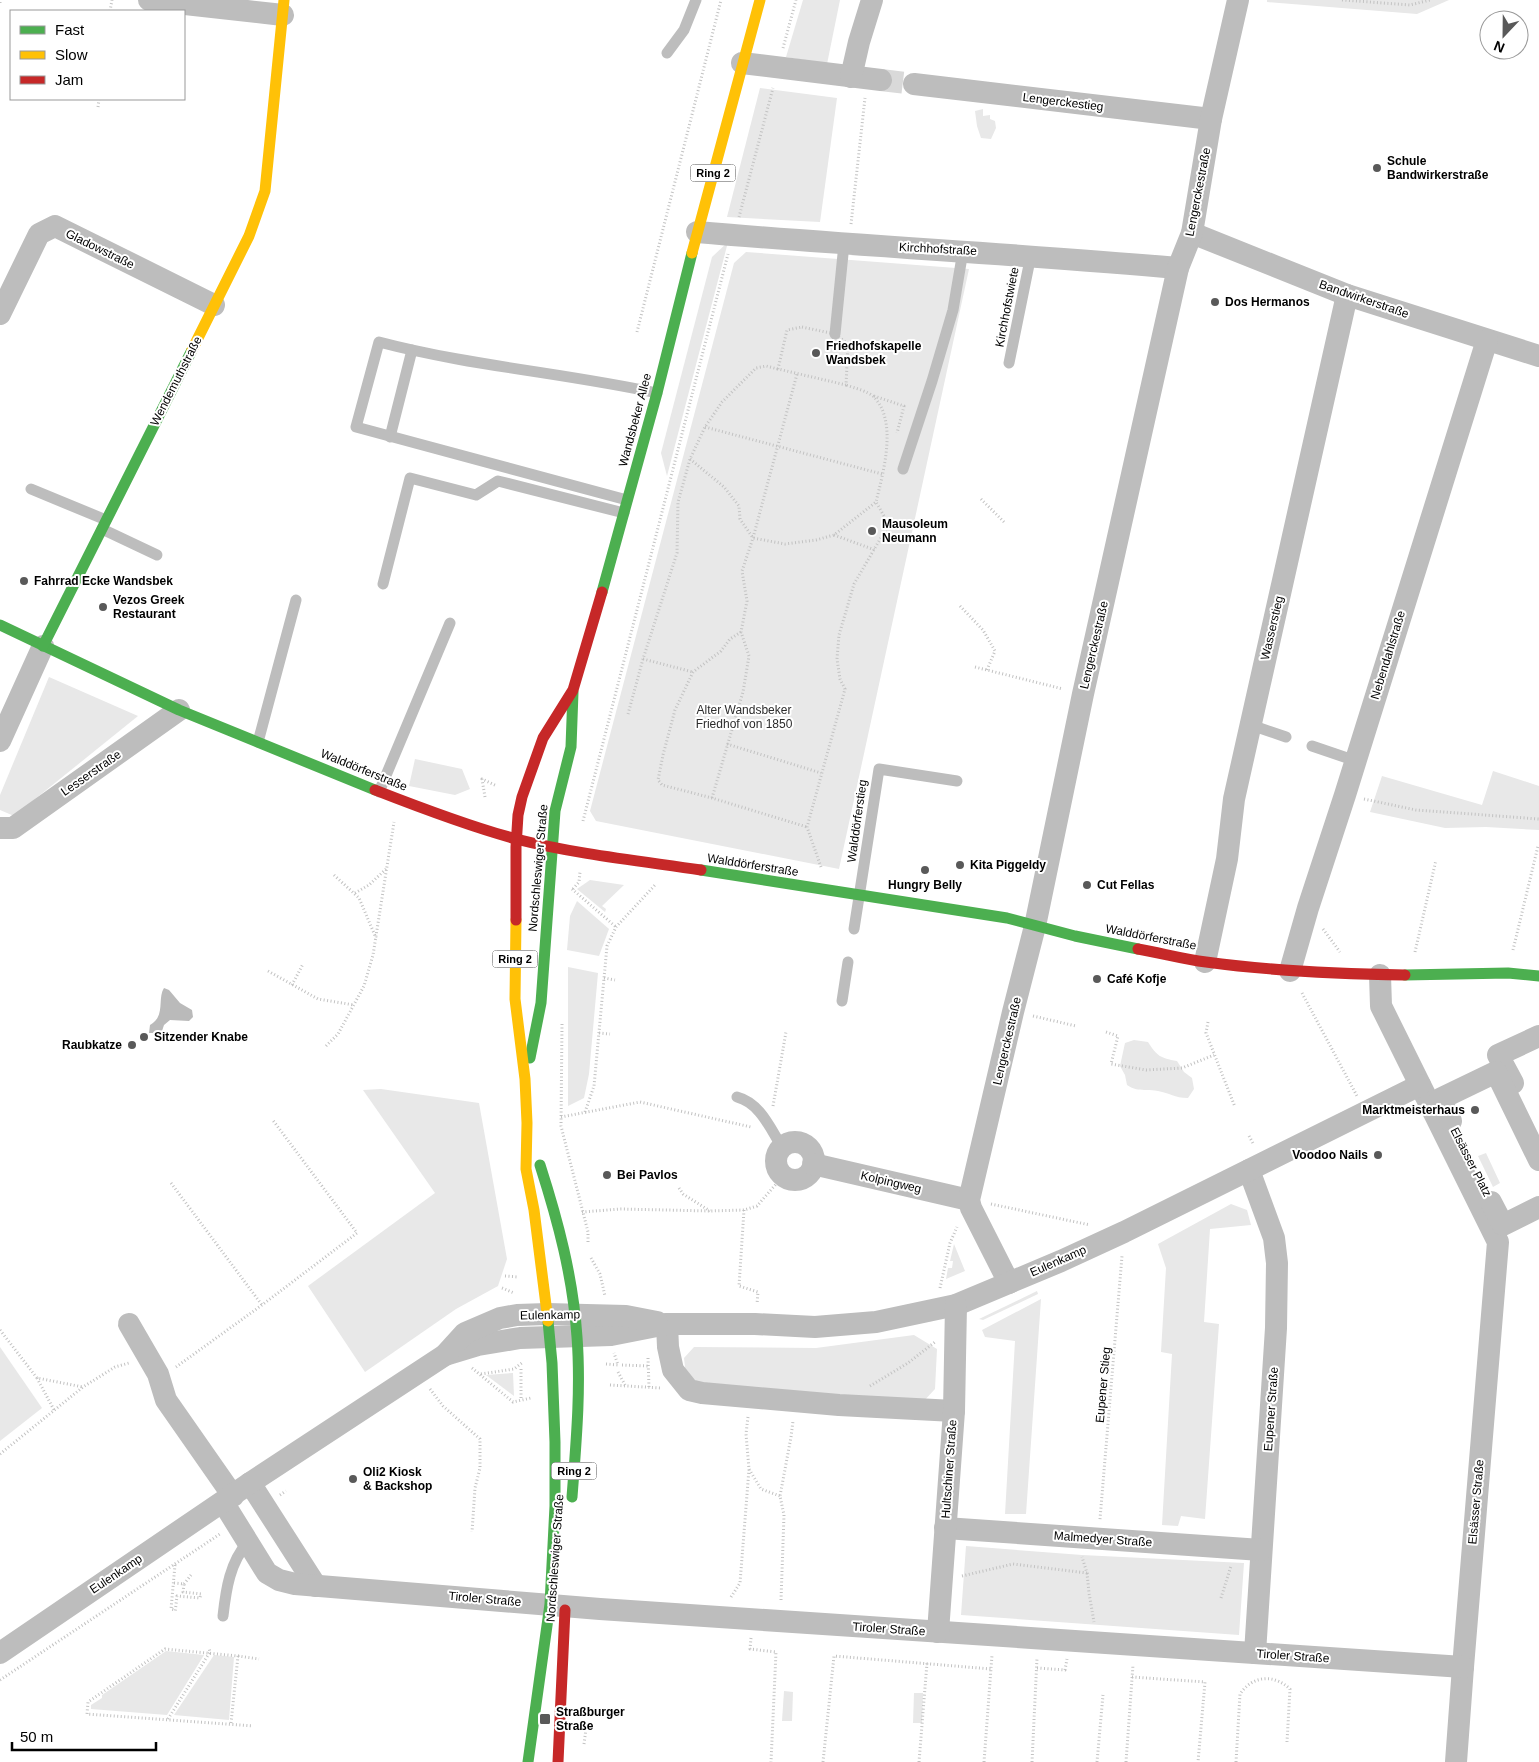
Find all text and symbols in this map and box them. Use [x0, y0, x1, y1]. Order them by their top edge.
legend [10, 10, 185, 100]
north arrow [1479, 10, 1529, 60]
text: Fast [55, 21, 85, 38]
text: N [1491, 38, 1507, 56]
text: Slow [55, 46, 88, 63]
text: Jam [55, 71, 83, 88]
street label: Lengerckestieg [1022, 90, 1104, 114]
street label: Lengerckestraße [1183, 146, 1214, 238]
place label: Schule Bandwirkerstraße [1387, 154, 1489, 182]
marker: Schule Bandwirkerstraße [1371, 162, 1383, 174]
road number: Ring 2 [690, 164, 736, 182]
street label: Gladowstraße [63, 226, 137, 272]
street label: Kirchhofstraße [899, 240, 978, 258]
street label: Kirchhofstwiete [992, 265, 1022, 348]
street label: Bandwirkerstraße [1317, 277, 1411, 321]
place label: Dos Hermanos [1225, 295, 1310, 309]
marker: Dos Hermanos [1209, 296, 1221, 308]
street label: Wendemuthstraße [147, 334, 205, 428]
place label: Friedhofskapelle Wandsbek [826, 339, 922, 367]
marker: Friedhofskapelle Wandsbek [810, 347, 822, 359]
street label: Wandsbeker Allee [616, 371, 654, 468]
place label: Mausoleum Neumann [882, 517, 948, 545]
marker: Mausoleum Neumann [866, 525, 878, 537]
place label: Fahrrad Ecke Wandsbek [34, 574, 173, 588]
marker: Fahrrad Ecke Wandsbek [18, 575, 30, 587]
place label: Vezos Greek Restaurant [113, 593, 185, 621]
street label: Wasserstieg [1258, 594, 1286, 662]
street label: Lengerckestraße [1077, 599, 1111, 690]
marker: Vezos Greek Restaurant [97, 601, 109, 613]
street label: Nebendahlstraße [1368, 609, 1408, 701]
park label: Alter Wandsbeker Friedhof von 1850 [696, 703, 793, 731]
street label: Walddörferstraße [319, 746, 410, 794]
street label: Lesserstraße [58, 747, 124, 799]
street label: Walddörferstieg [844, 779, 870, 863]
street label: Nordschleswiger Straße [525, 803, 551, 932]
street label: Walddörferstraße [706, 851, 800, 879]
place label: Kita Piggeldy [970, 858, 1046, 872]
marker: Kita Piggeldy [954, 859, 966, 871]
marker: Hungry Belly [919, 864, 931, 876]
place label: Hungry Belly [888, 878, 962, 892]
place label: Cut Fellas [1097, 878, 1155, 892]
marker: Cut Fellas [1081, 879, 1093, 891]
street label: Walddörferstraße [1104, 921, 1198, 953]
road number: Ring 2 [492, 951, 538, 968]
place label: Café Kofje [1107, 972, 1167, 986]
marker: Café Kofje [1091, 973, 1103, 985]
street label: Lengerckestraße [990, 995, 1024, 1086]
place label: Sitzender Knabe [154, 1030, 248, 1044]
marker: Sitzender Knabe [138, 1031, 150, 1043]
place label: Raubkatze [62, 1038, 122, 1052]
marker: Raubkatze [126, 1039, 138, 1051]
place label: Marktmeisterhaus [1362, 1103, 1465, 1117]
marker: Marktmeisterhaus [1469, 1104, 1481, 1116]
street label: Elsässer Platz [1448, 1125, 1494, 1199]
place label: Voodoo Nails [1292, 1148, 1368, 1162]
marker: Voodoo Nails [1372, 1149, 1384, 1161]
place label: Bei Pavlos [617, 1168, 678, 1182]
street label: Kolpingweg [859, 1168, 923, 1196]
marker: Bei Pavlos [601, 1169, 613, 1181]
street label: Eulenkamp [1028, 1242, 1089, 1280]
street label: Eulenkamp [520, 1307, 580, 1323]
street label: Eupener Stieg [1093, 1347, 1113, 1423]
street label: Eupener Straße [1261, 1366, 1281, 1452]
street label: Hultschiner Straße [939, 1419, 959, 1519]
street label: Elsässer Straße [1465, 1459, 1487, 1545]
road number: Ring 2 [552, 1462, 596, 1480]
place label: Oli2 Kiosk & Backshop [363, 1465, 432, 1493]
marker: Oli2 Kiosk & Backshop [347, 1473, 359, 1485]
street label: Nordschleswiger Straße [544, 1493, 566, 1622]
street label: Malmedyer Straße [1053, 1529, 1153, 1549]
street label: Eulenkamp [87, 1551, 145, 1597]
street label: Tiroler Straße [448, 1589, 522, 1609]
street label: Tiroler Straße [852, 1619, 926, 1639]
street label: Tiroler Straße [1256, 1646, 1330, 1666]
place label: Straßburger Straße [556, 1705, 625, 1733]
marker: Straßburger Straße [538, 1712, 552, 1726]
scale bar [12, 1720, 156, 1752]
text: 50 m [20, 1728, 53, 1745]

